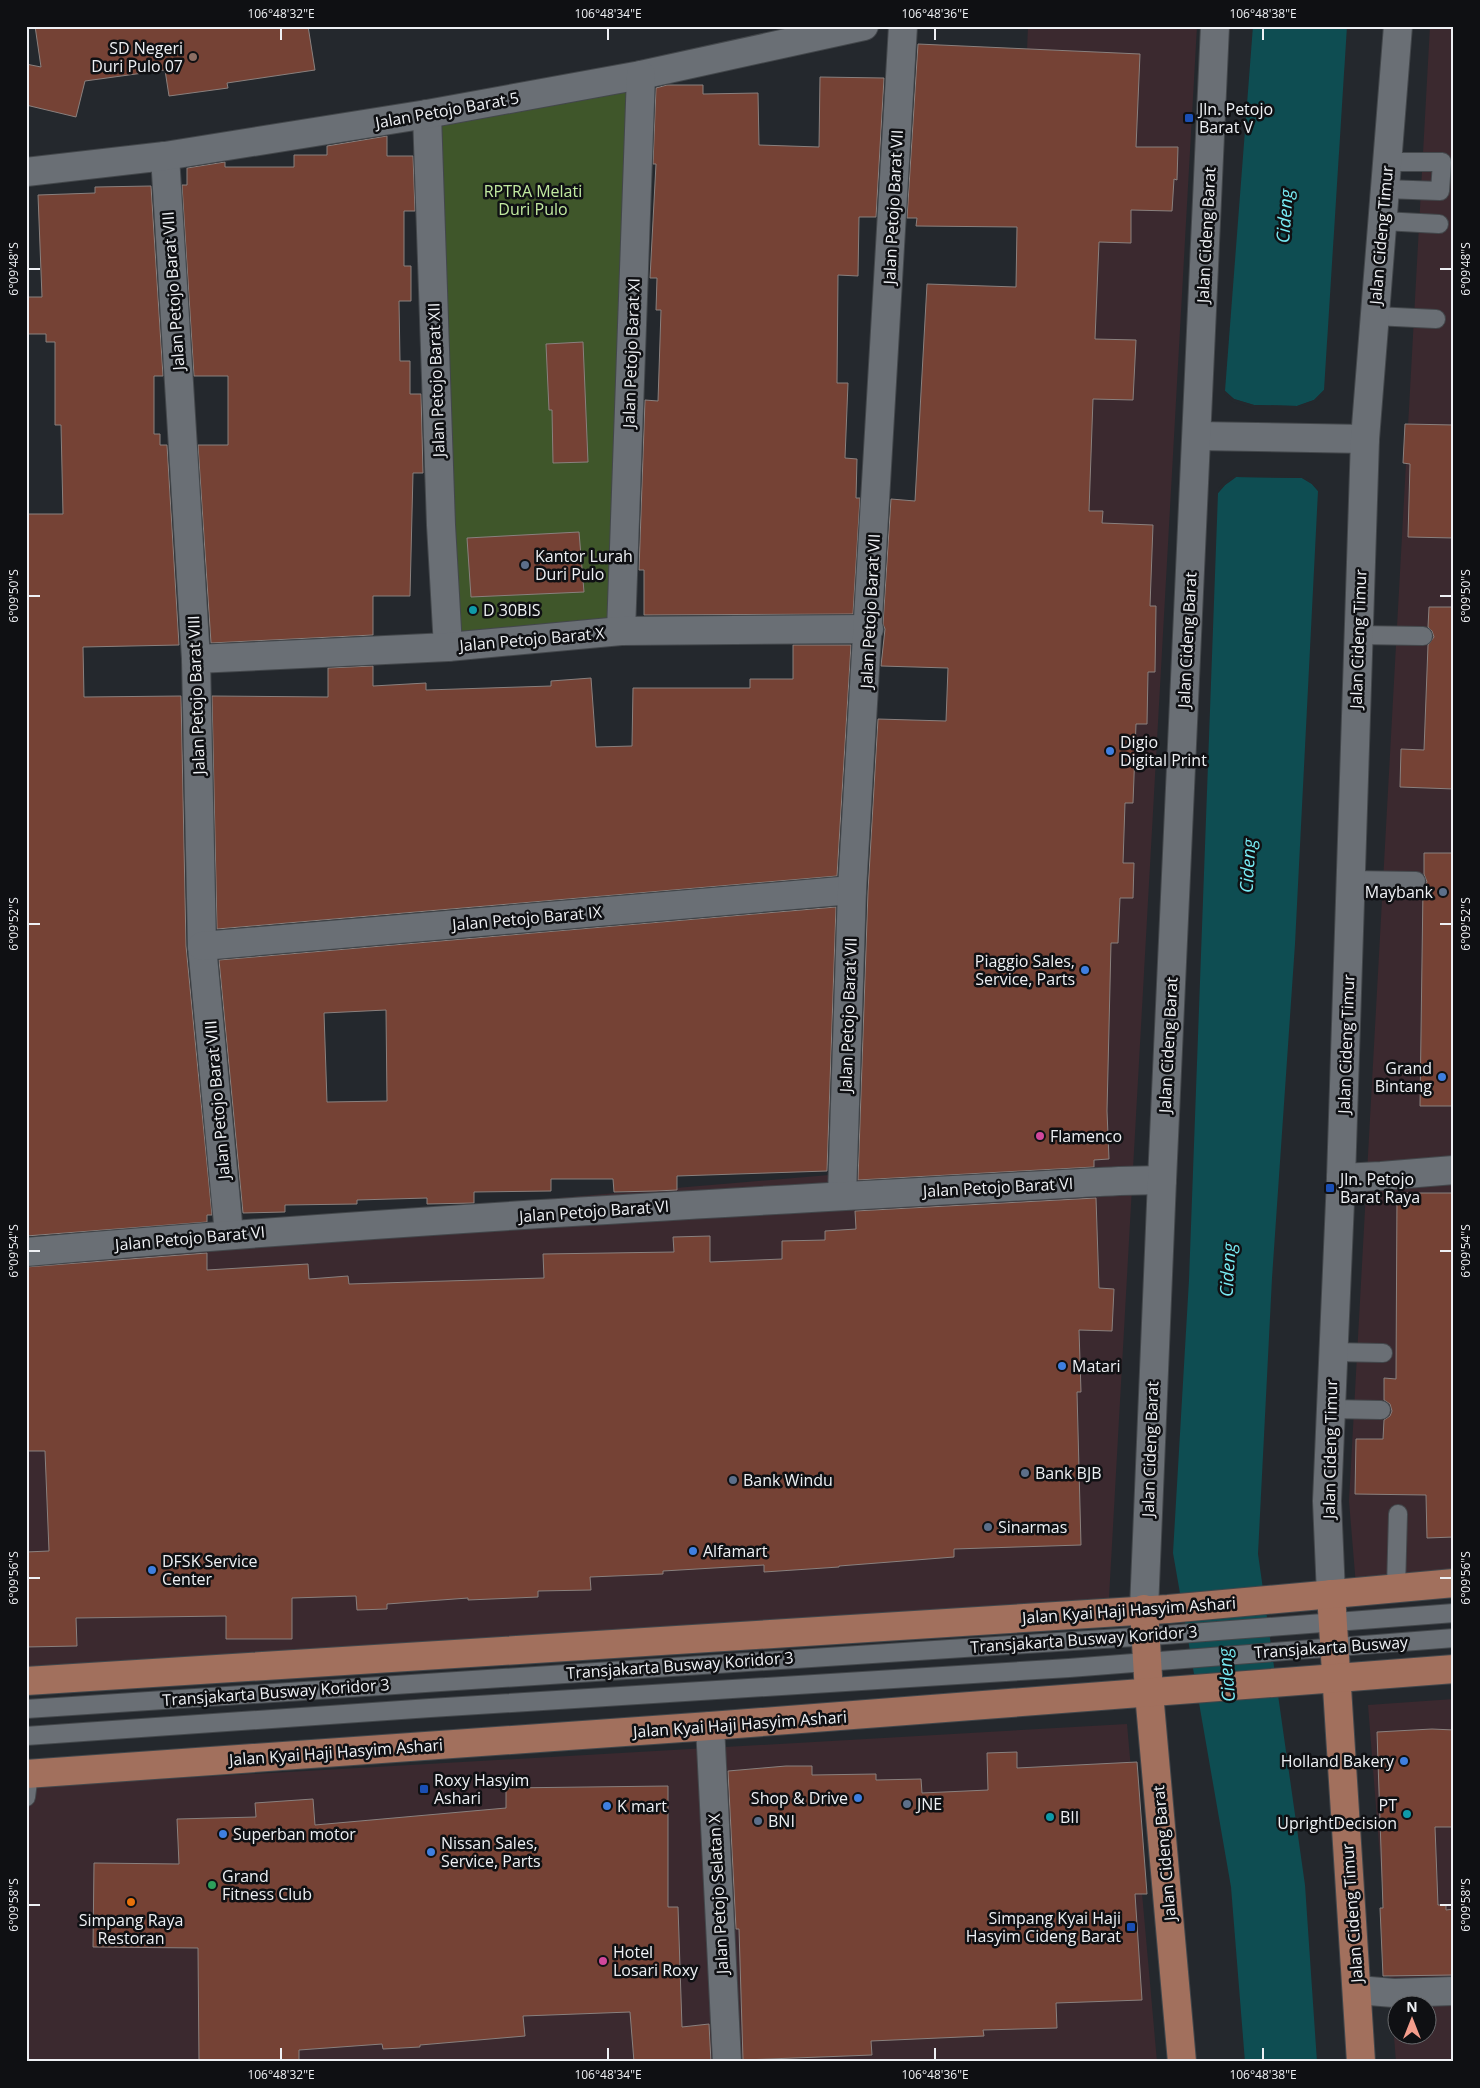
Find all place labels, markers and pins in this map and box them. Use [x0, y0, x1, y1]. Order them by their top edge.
place label: SD Negeri Duri Pulo 07 [91, 37, 183, 77]
marker: SD Negeri Duri Pulo 07 [187, 51, 199, 63]
place label: Jln. Petojo Barat V [1197, 98, 1273, 138]
marker: Jln. Petojo Barat V [1183, 112, 1195, 124]
place label: Kantor Lurah Duri Pulo [535, 545, 633, 585]
marker: Kantor Lurah Duri Pulo [519, 559, 531, 571]
place label: D 30BIS [483, 599, 541, 621]
marker: D 30BIS [467, 604, 479, 616]
place label: Digio Digital Print [1120, 731, 1207, 771]
marker: Digio Digital Print [1104, 745, 1116, 757]
place label: Maybank [1365, 881, 1434, 903]
marker: Maybank [1437, 886, 1449, 898]
place label: Piaggio Sales, Service, Parts [975, 950, 1075, 990]
marker: Piaggio Sales, Service, Parts [1079, 964, 1091, 976]
place label: Grand Bintang [1375, 1057, 1432, 1097]
marker: Grand Bintang [1436, 1071, 1448, 1083]
place label: Flamenco [1050, 1125, 1122, 1147]
marker: Flamenco [1034, 1130, 1046, 1142]
place label: Jln. Petojo Barat Raya [1338, 1168, 1420, 1208]
marker: Jln. Petojo Barat Raya [1324, 1182, 1336, 1194]
place label: Matari [1072, 1355, 1120, 1377]
marker: Matari [1056, 1360, 1068, 1372]
place label: Bank BJB [1035, 1462, 1102, 1484]
marker: Bank BJB [1019, 1467, 1031, 1479]
place label: Bank Windu [743, 1469, 833, 1491]
marker: Bank Windu [727, 1474, 739, 1486]
place label: Sinarmas [998, 1516, 1067, 1538]
marker: Sinarmas [982, 1521, 994, 1533]
place label: Alfamart [703, 1540, 768, 1562]
marker: Alfamart [687, 1545, 699, 1557]
place label: DFSK Service Center [162, 1550, 258, 1590]
marker: DFSK Service Center [146, 1564, 158, 1576]
place label: Holland Bakery [1281, 1750, 1395, 1772]
marker: Holland Bakery [1398, 1755, 1410, 1767]
place label: Roxy Hasyim Ashari [434, 1769, 529, 1809]
marker: Roxy Hasyim Ashari [418, 1783, 430, 1795]
place label: Shop & Drive [751, 1787, 848, 1809]
marker: Shop & Drive [852, 1792, 864, 1804]
place label: JNE [915, 1793, 942, 1815]
place label: PT UprightDecision [1277, 1794, 1397, 1834]
place label: K mart [617, 1795, 667, 1817]
marker: JNE [901, 1798, 913, 1810]
marker: K mart [601, 1800, 613, 1812]
place label: BII [1060, 1806, 1079, 1828]
marker: PT UprightDecision [1401, 1808, 1413, 1820]
place label: BNI [768, 1810, 795, 1832]
marker: BII [1044, 1811, 1056, 1823]
marker: BNI [752, 1815, 764, 1827]
place label: Superban motor [233, 1823, 356, 1845]
marker: Superban motor [217, 1828, 229, 1840]
place label: Nissan Sales, Service, Parts [441, 1832, 541, 1872]
marker: Nissan Sales, Service, Parts [425, 1846, 437, 1858]
place label: Grand Fitness Club [222, 1865, 312, 1905]
marker: Grand Fitness Club [206, 1879, 218, 1891]
marker: Simpang Raya Restoran [125, 1896, 137, 1908]
place label: Simpang Kyai Haji Hasyim Cideng Barat [966, 1907, 1121, 1947]
place label: Simpang Raya Restoran [79, 1909, 183, 1949]
marker: Simpang Kyai Haji Hasyim Cideng Barat [1125, 1921, 1137, 1933]
place label: Hotel Losari Roxy [613, 1941, 699, 1981]
marker: Hotel Losari Roxy [597, 1955, 609, 1967]

